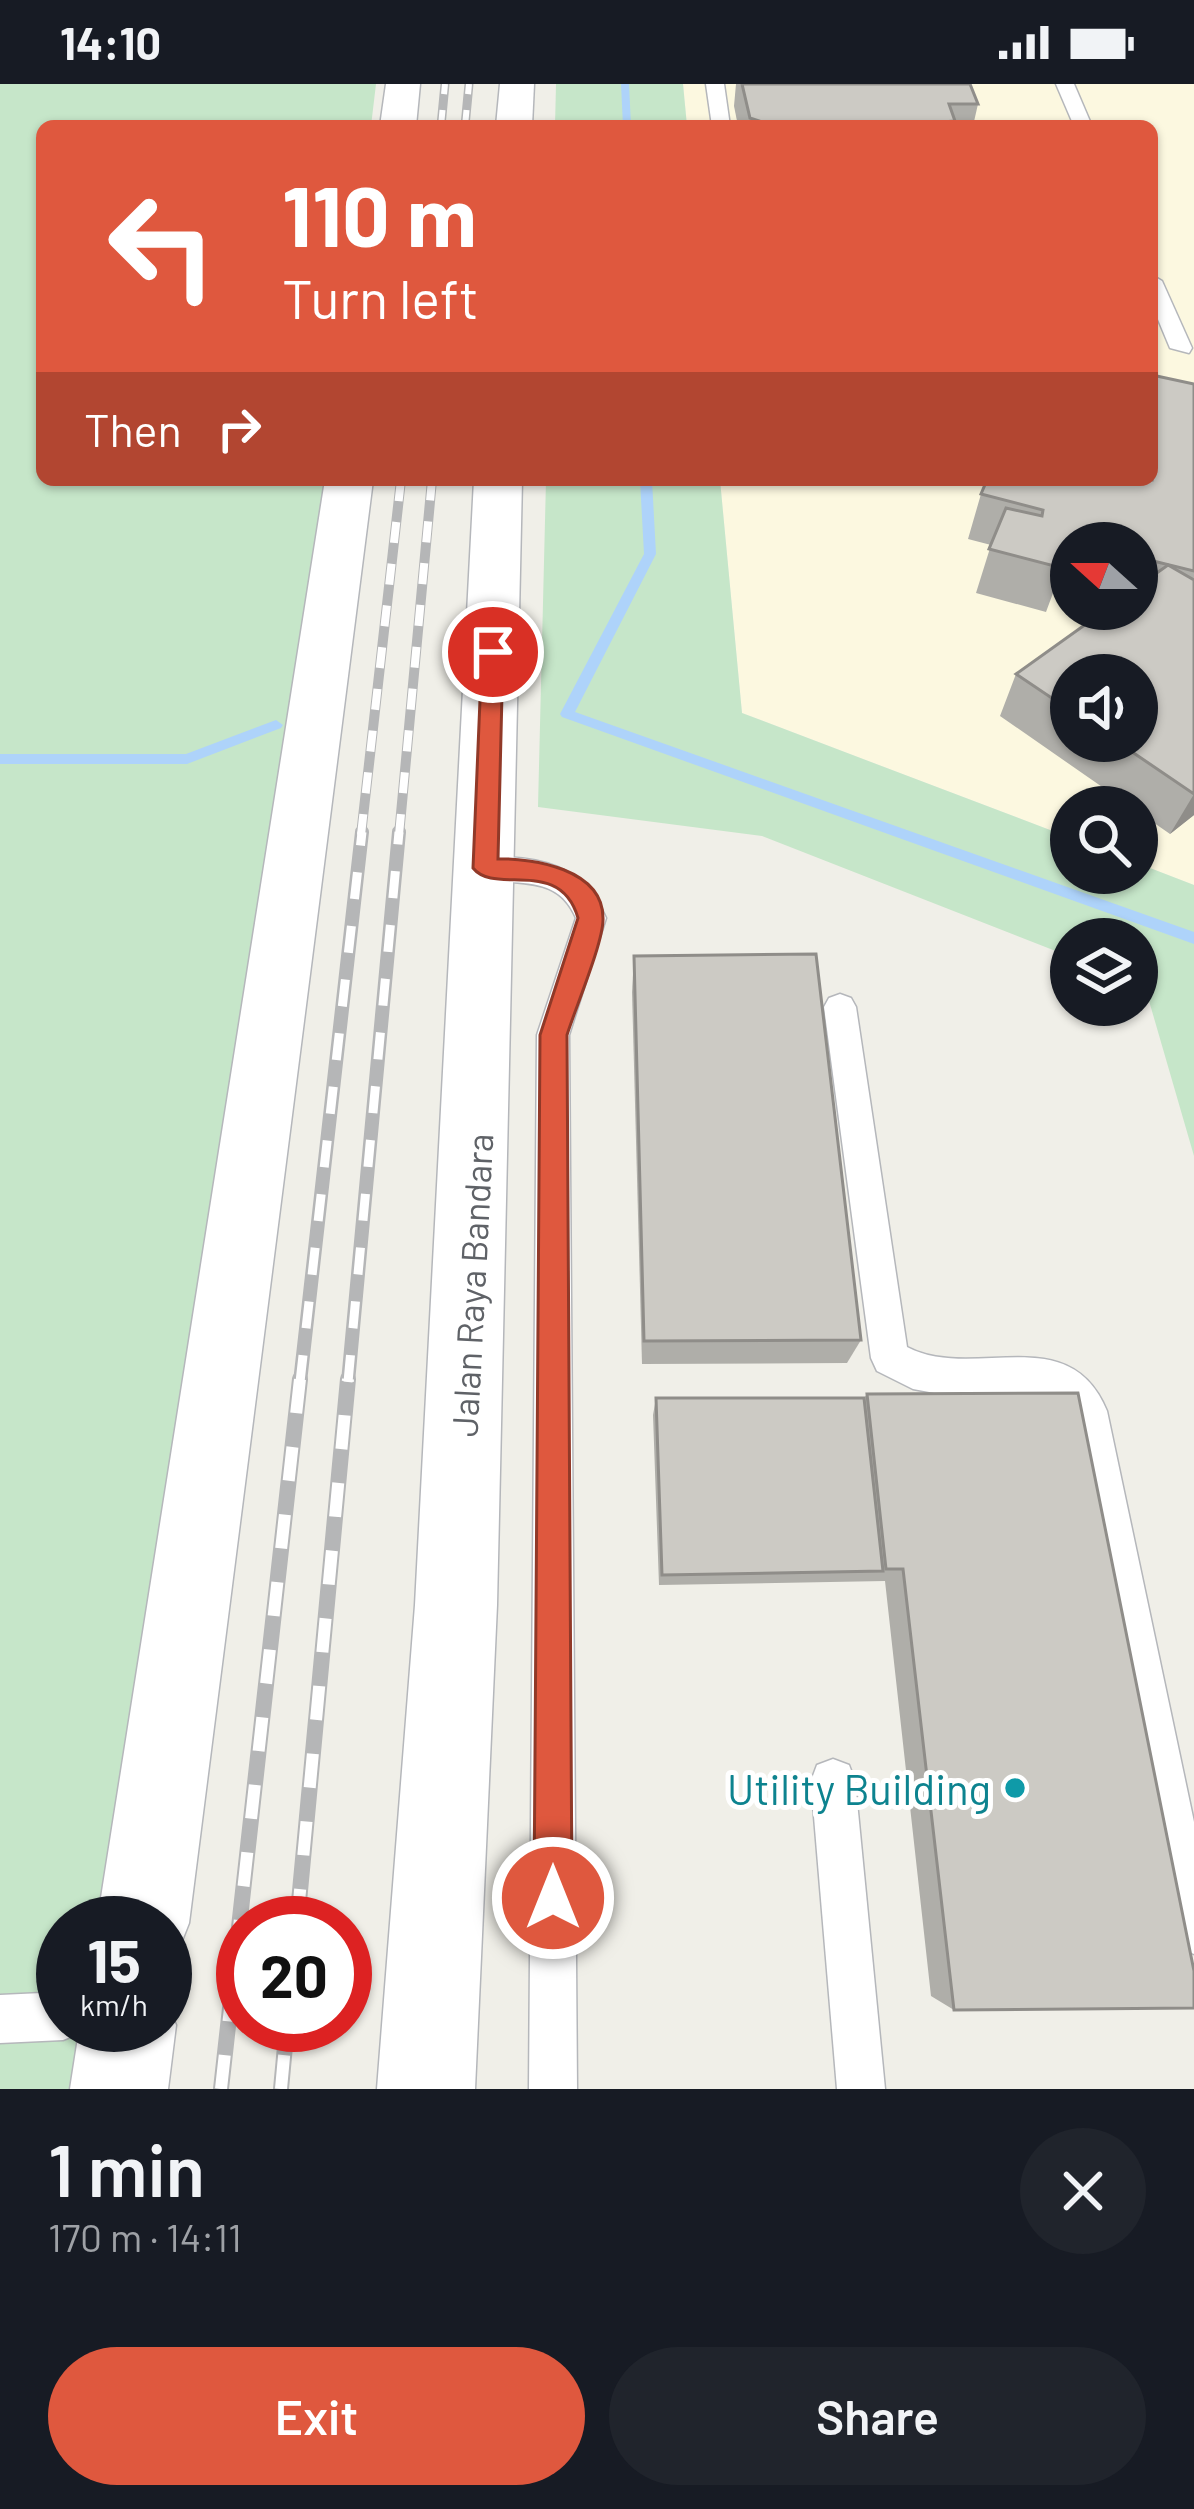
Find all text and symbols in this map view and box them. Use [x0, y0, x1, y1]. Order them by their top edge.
text: 14:10 [60, 15, 161, 69]
text: 110 m [282, 163, 477, 264]
icon: left [84, 168, 240, 324]
text: Turn left [282, 265, 479, 330]
icon: right [206, 396, 272, 462]
text: Then [84, 402, 182, 456]
north arrow [1050, 522, 1158, 630]
map controls [1050, 522, 1158, 1026]
pin [442, 601, 544, 703]
icon: arrive [460, 619, 526, 685]
button: sound [1050, 654, 1158, 762]
button: search [1050, 786, 1158, 894]
button: layers [1050, 918, 1158, 1026]
street label: Jalan Raya Bandara [442, 1132, 500, 1438]
place label: Utility Building [727, 1763, 991, 1814]
marker: Utility Building [1002, 1775, 1028, 1801]
position arrow [490, 1835, 616, 1961]
speed limit sign: 20 [216, 1896, 372, 2052]
text: 15 [87, 1923, 141, 1995]
text: km/h [80, 1986, 148, 2022]
text: 1 min [48, 2125, 205, 2211]
button: close [1020, 2128, 1146, 2254]
text: 170 m · 14:11 [48, 2213, 242, 2260]
button: Exit [48, 2347, 585, 2485]
button: Share [609, 2347, 1146, 2485]

